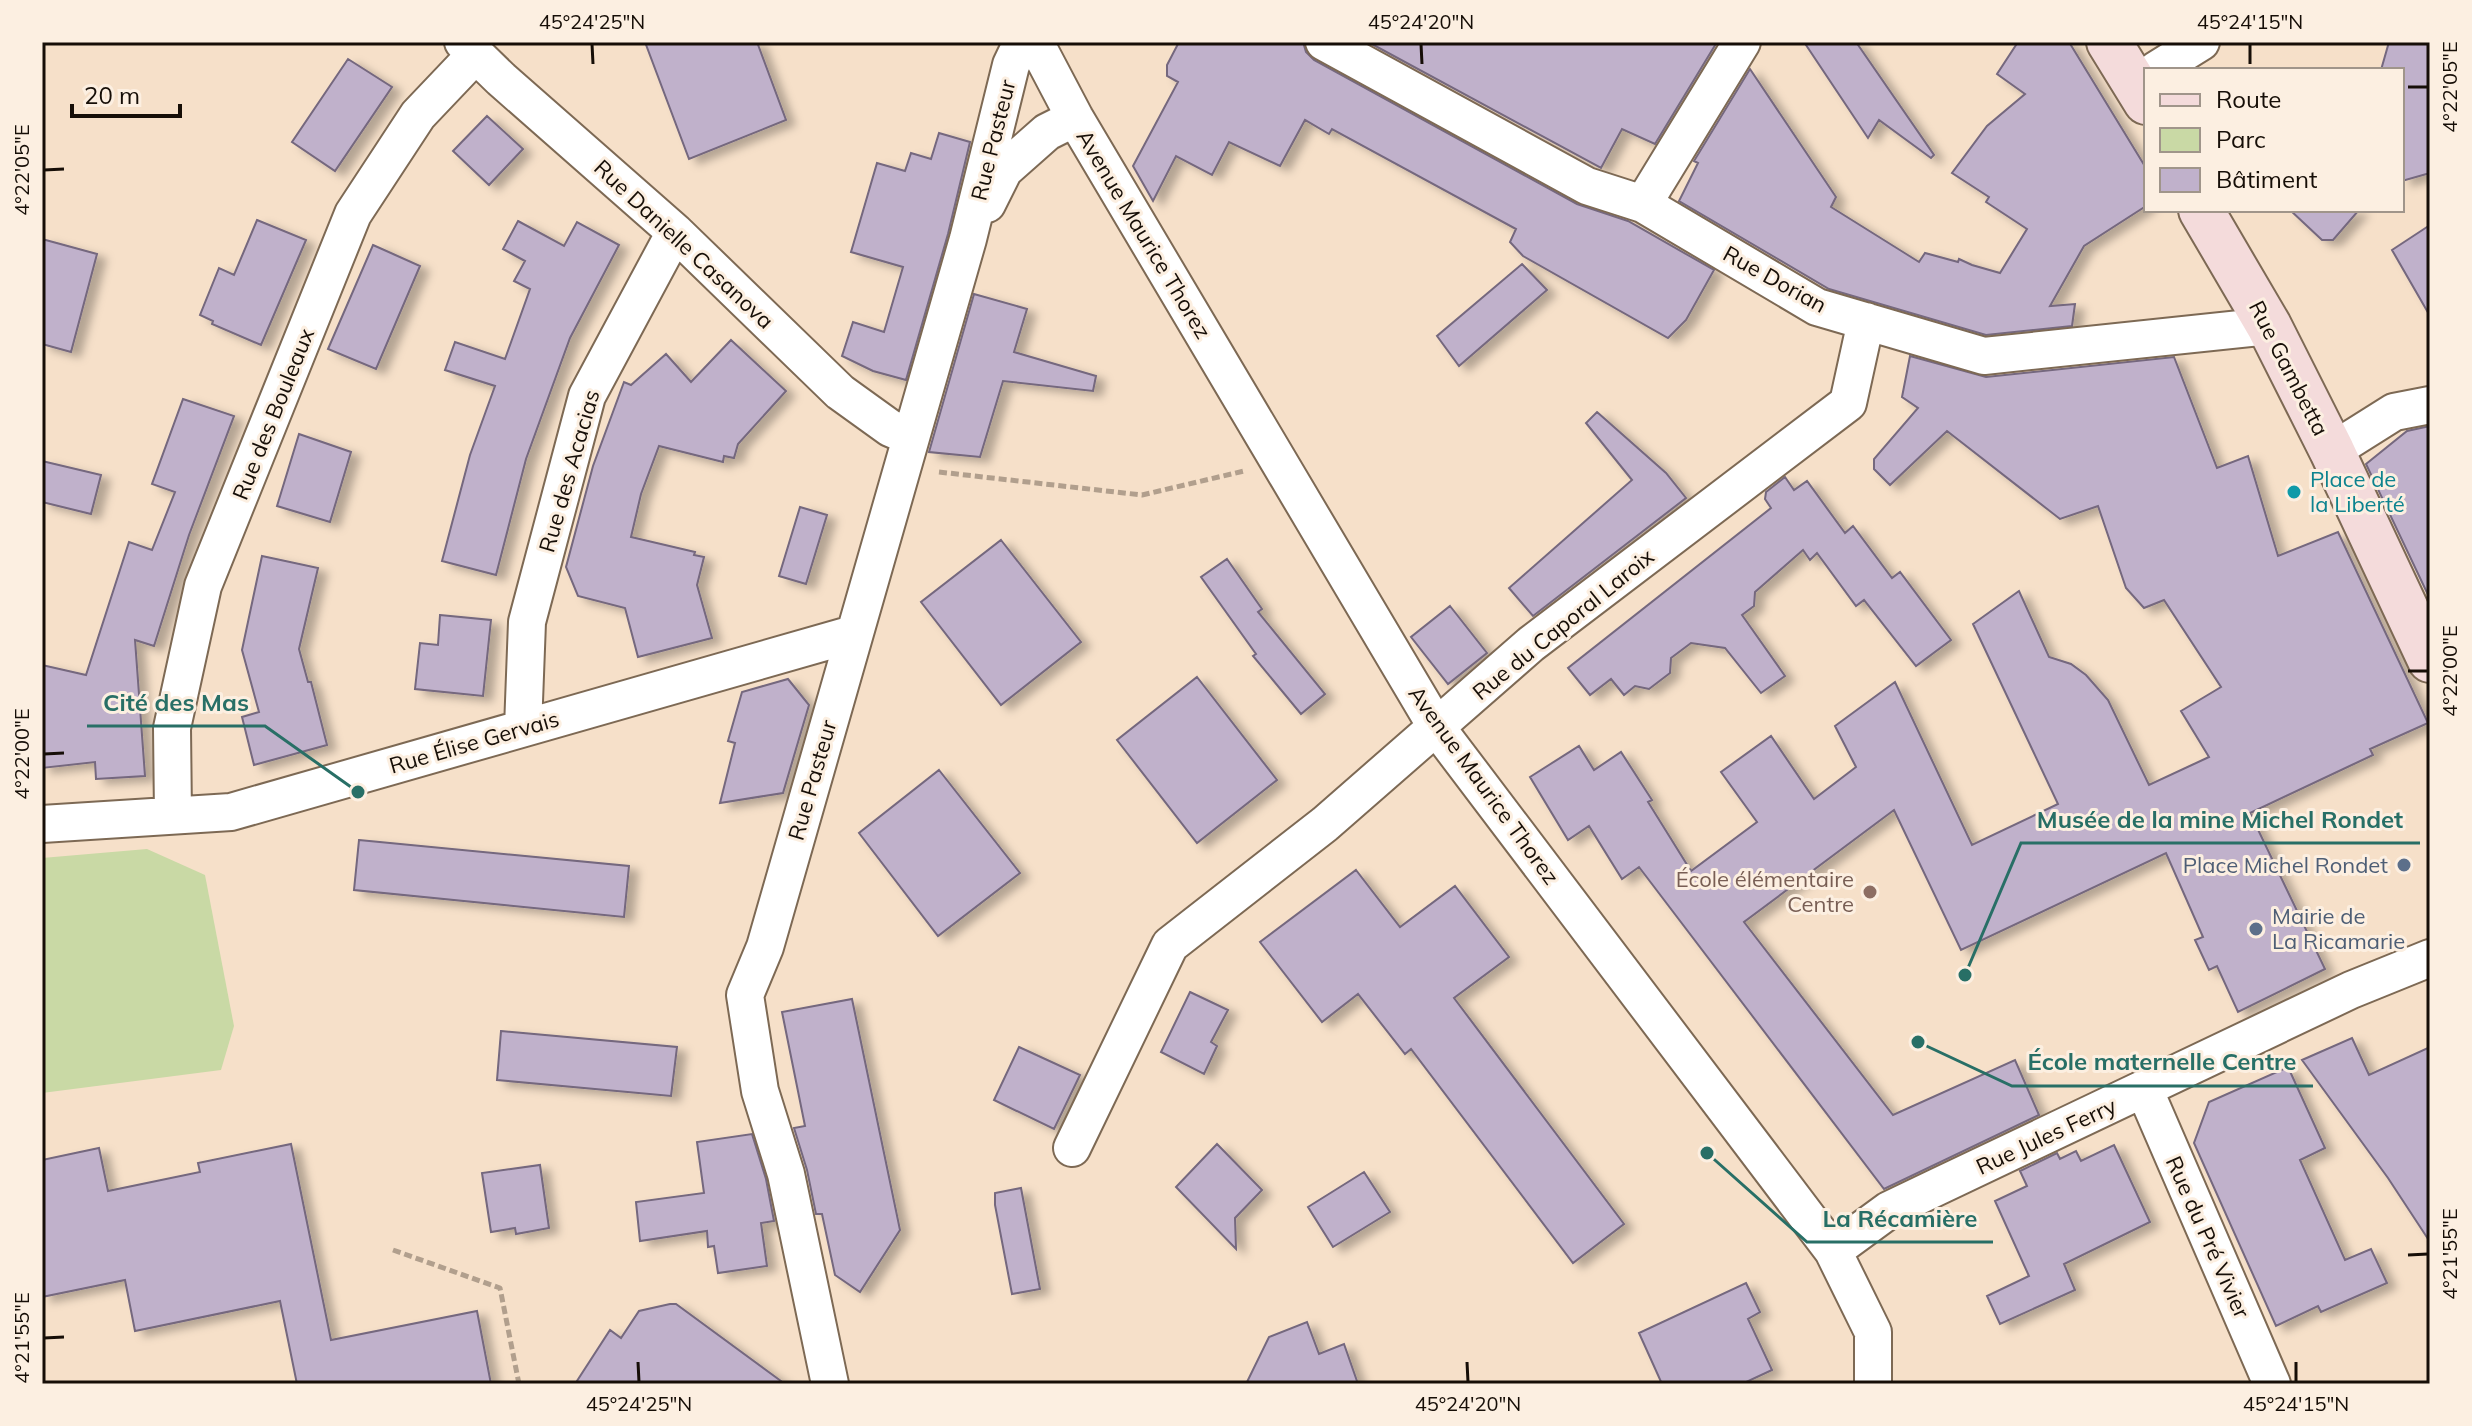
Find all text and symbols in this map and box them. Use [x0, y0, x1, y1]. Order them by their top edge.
text: 45°24'25"N [539, 9, 645, 34]
text: 45°24'20"N [1368, 9, 1474, 34]
text: 45°24'15"N [2197, 9, 2303, 34]
text: 4°22'05"E [2437, 41, 2462, 133]
scale bar [72, 68, 180, 118]
legend [2144, 68, 2404, 212]
street label: Rue Pasteur [964, 77, 1022, 203]
text: 20 m [84, 80, 140, 110]
text: Route [2216, 84, 2281, 114]
text: 4°22'05"E [9, 124, 34, 216]
street label: Avenue Maurice Thorez [1071, 124, 1217, 344]
text: Parc [2216, 124, 2266, 154]
street label: Rue Danielle Casanova [588, 153, 780, 335]
text: Bâtiment [2216, 164, 2317, 194]
street label: Rue Dorian [1718, 239, 1832, 319]
street label: Rue Gambetta [2243, 296, 2335, 440]
street label: Rue des Bouleaux [226, 324, 320, 504]
street label: Rue des Acacias [532, 387, 606, 555]
place label: Place de la Liberté [2310, 465, 2405, 518]
marker: Place de la Liberté [2285, 483, 2303, 501]
street label: Rue du Caporal Laroix [1467, 542, 1660, 706]
text: 4°22'00"E [2437, 625, 2462, 717]
callout: Cité des Mas [87, 678, 265, 726]
street label: Avenue Maurice Thorez [1403, 680, 1565, 890]
text: Cité des Mas [103, 687, 249, 717]
street label: Rue Élise Gervais [386, 704, 562, 780]
text: 4°22'00"E [9, 708, 34, 800]
street label: Rue Pasteur [781, 717, 843, 843]
callout: Musée de la mine Michel Rondet [2021, 795, 2420, 843]
text: Musée de la mine Michel Rondet [2037, 804, 2403, 834]
place label: Place Michel Rondet [2183, 851, 2388, 879]
marker: Place Michel Rondet [2395, 856, 2413, 874]
place label: École élémentaire Centre [1676, 865, 1854, 918]
marker: École élémentaire Centre [1861, 883, 1879, 901]
place label: Mairie de La Ricamarie [2272, 902, 2405, 955]
marker: Mairie de La Ricamarie [2247, 920, 2265, 938]
callout: École maternelle Centre [2012, 1038, 2313, 1086]
text: École maternelle Centre [2028, 1046, 2296, 1076]
street label: Rue Jules Ferry [1971, 1091, 2121, 1181]
street label: Rue du Pré Vivier [2160, 1152, 2256, 1322]
callout: La Récamière [1807, 1194, 1993, 1242]
text: La Récamière [1823, 1203, 1977, 1233]
text: 4°21'55"E [2437, 1208, 2462, 1300]
text: 4°21'55"E [9, 1292, 34, 1384]
text: 45°24'25"N [586, 1391, 692, 1416]
text: 45°24'20"N [1415, 1391, 1521, 1416]
text: 45°24'15"N [2243, 1391, 2349, 1416]

